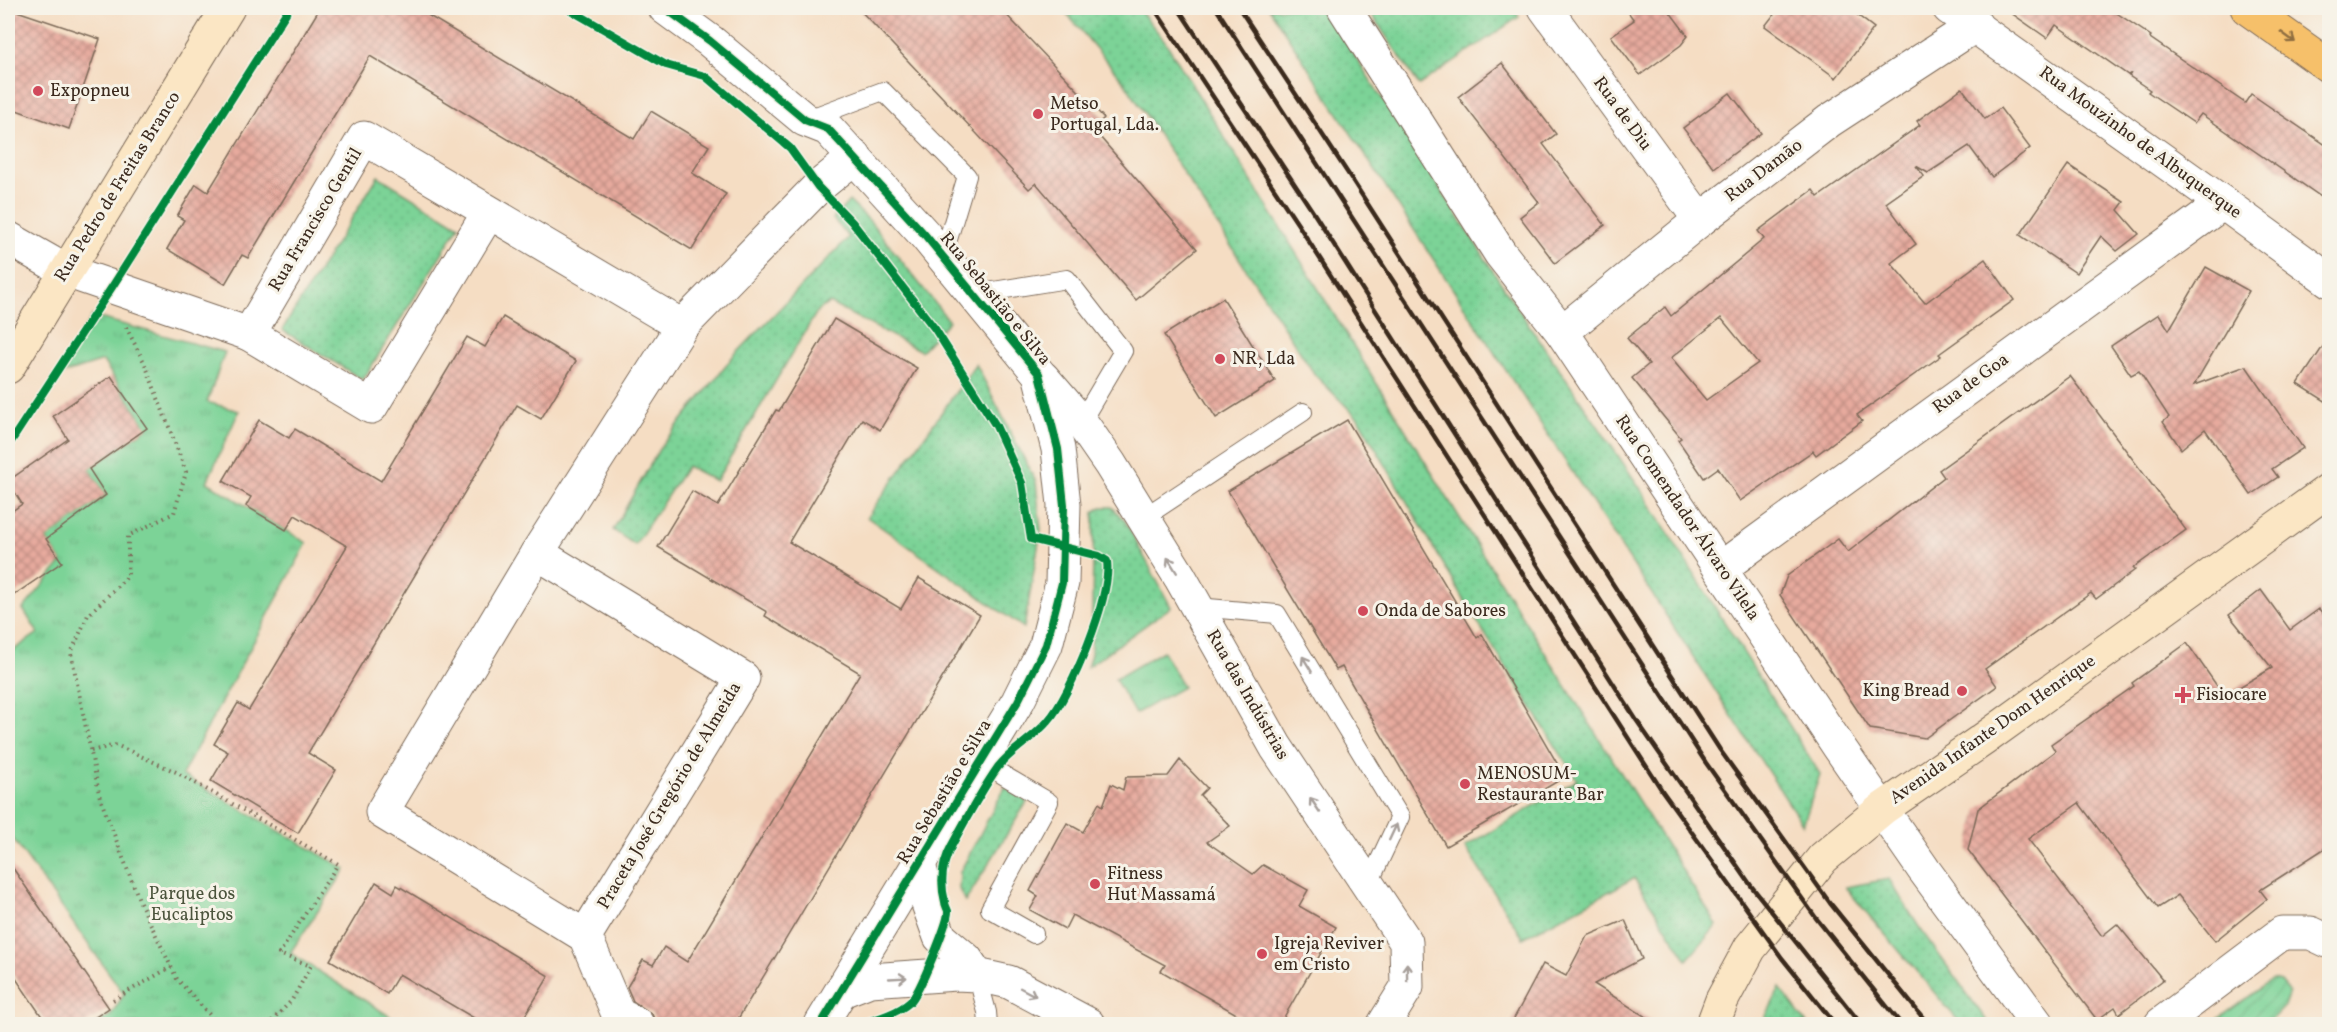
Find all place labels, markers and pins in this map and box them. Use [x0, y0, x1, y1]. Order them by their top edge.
place label: Expopneu [50, 79, 130, 104]
marker: Expopneu [31, 84, 45, 98]
place label: Metso Portugal, Lda. [1050, 92, 1159, 138]
marker: Metso Portugal, Lda. [1031, 107, 1045, 121]
place label: NR, Lda [1232, 347, 1295, 372]
marker: NR, Lda [1213, 352, 1227, 366]
place label: Onda de Sabores [1375, 599, 1506, 624]
marker: Onda de Sabores [1356, 604, 1370, 618]
place label: King Bread [1862, 679, 1950, 704]
place label: Fisiocare [2196, 683, 2267, 708]
marker: King Bread [1955, 684, 1969, 698]
marker: Fisiocare [2174, 686, 2192, 704]
place label: MENOSUM- Restaurante Bar [1477, 762, 1604, 808]
marker: MENOSUM- Restaurante Bar [1458, 777, 1472, 791]
place label: Fitness Hut Massamá [1107, 862, 1216, 908]
marker: Fitness Hut Massamá [1088, 877, 1102, 891]
place label: Igreja Reviver em Cristo [1274, 932, 1384, 978]
marker: Igreja Reviver em Cristo [1255, 947, 1269, 961]

